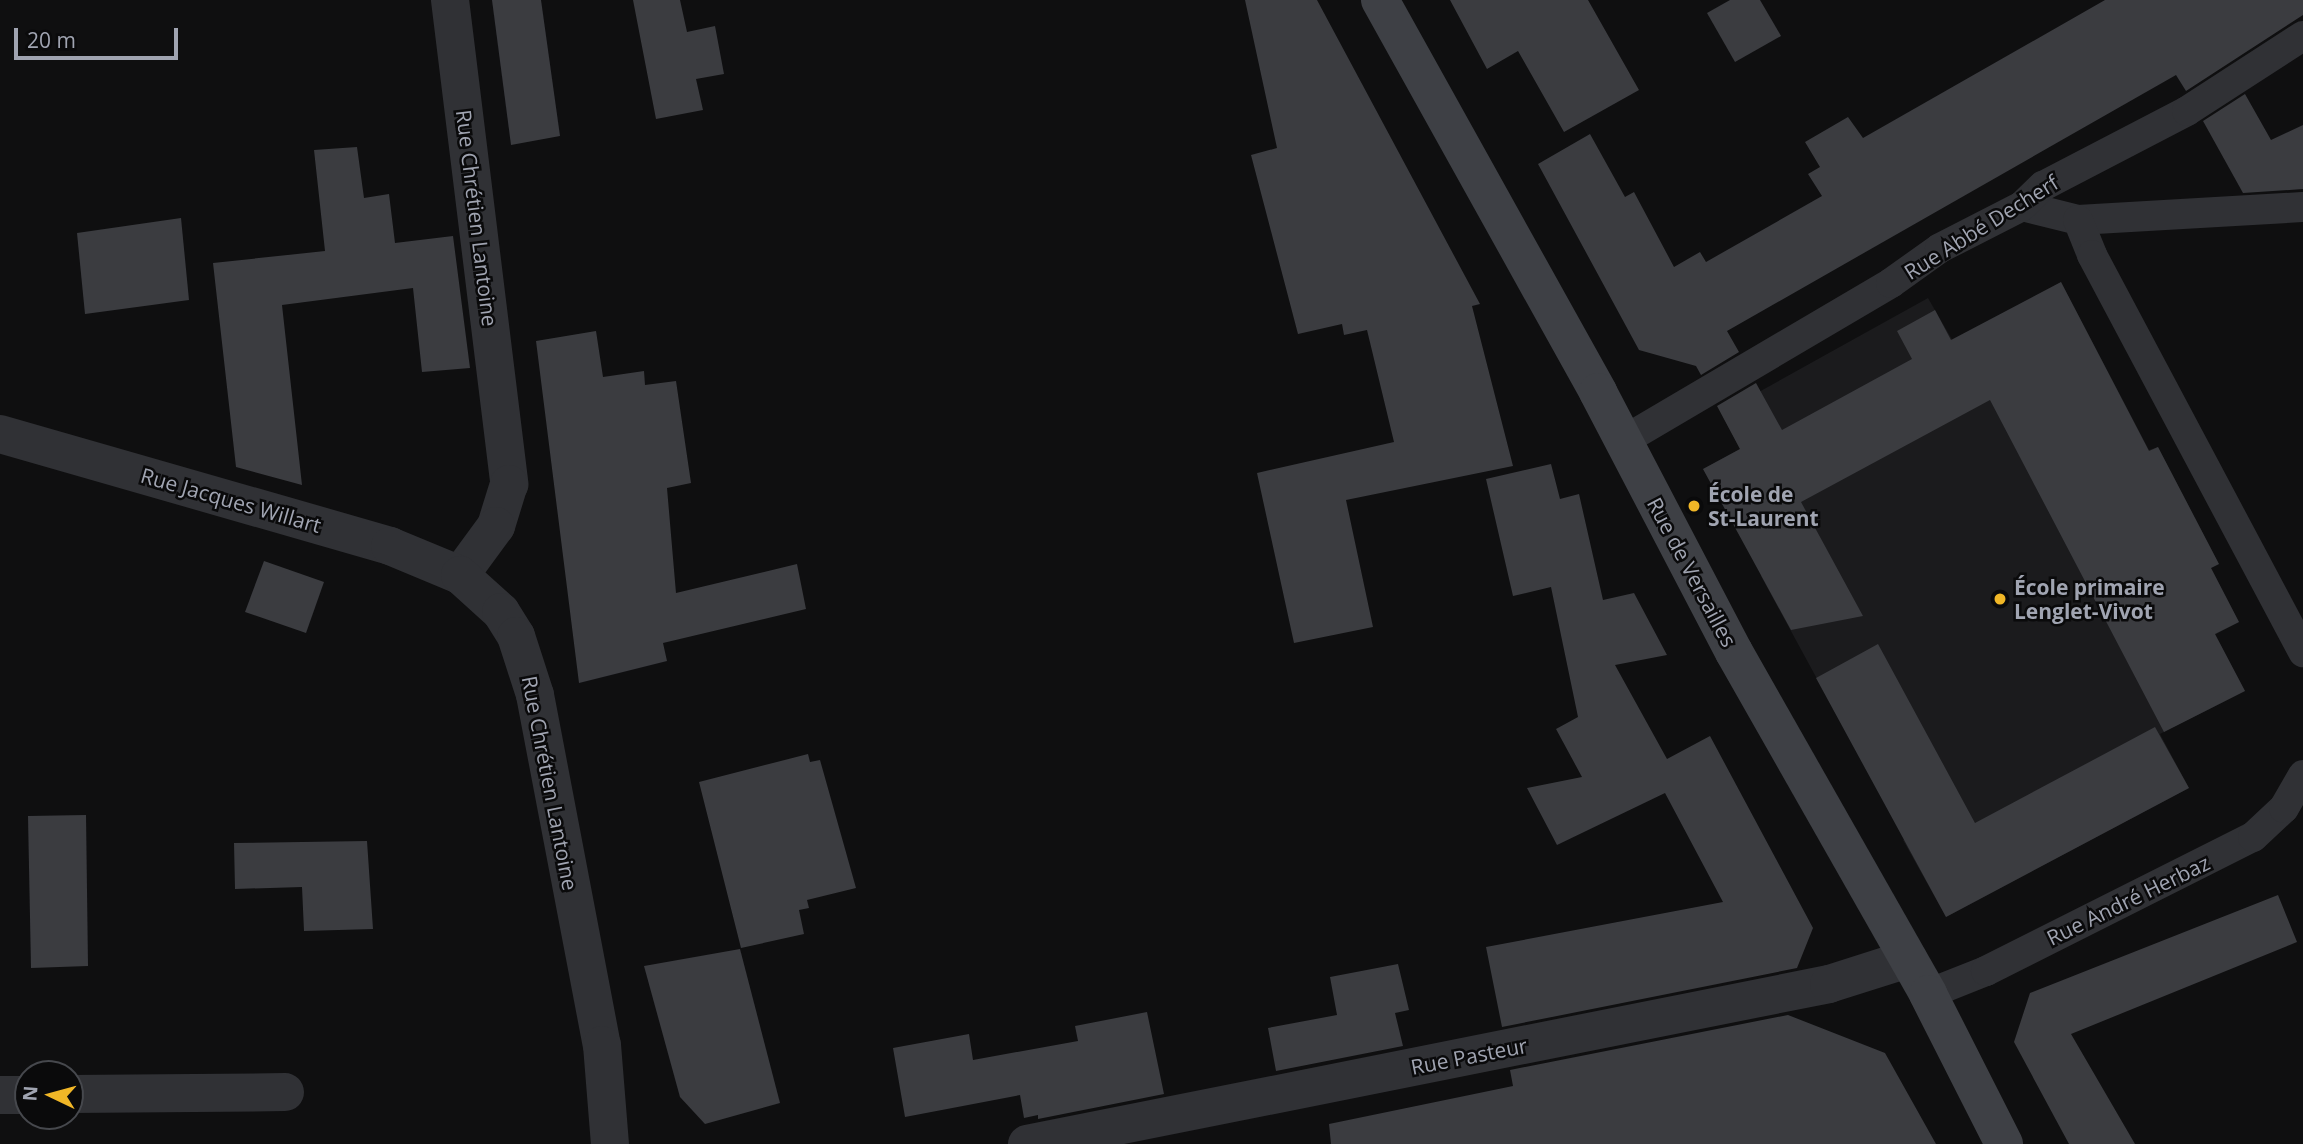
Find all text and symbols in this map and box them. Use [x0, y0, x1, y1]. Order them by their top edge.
scale bar [18, 14, 182, 58]
text: 20 m [27, 26, 76, 54]
street label: Rue Chrétien Lantoine [451, 108, 503, 328]
street label: Rue Abbé Decherf [1899, 169, 2063, 285]
street label: Rue Jacques Willart [138, 462, 324, 538]
place label: École de St-Laurent [1708, 481, 1819, 531]
street label: Rue de Versailles [1642, 493, 1742, 651]
marker: École de St-Laurent [1686, 498, 1702, 514]
place label: École primaire Lenglet-Vivot [2014, 574, 2165, 624]
marker: École primaire Lenglet-Vivot [1992, 591, 2008, 607]
street label: Rue Chrétien Lantoine [517, 674, 583, 892]
street label: Rue André Herbaz [2042, 850, 2214, 950]
street label: Rue Pasteur [1409, 1032, 1529, 1080]
north arrow [14, 1060, 84, 1130]
text: N [16, 1085, 44, 1102]

